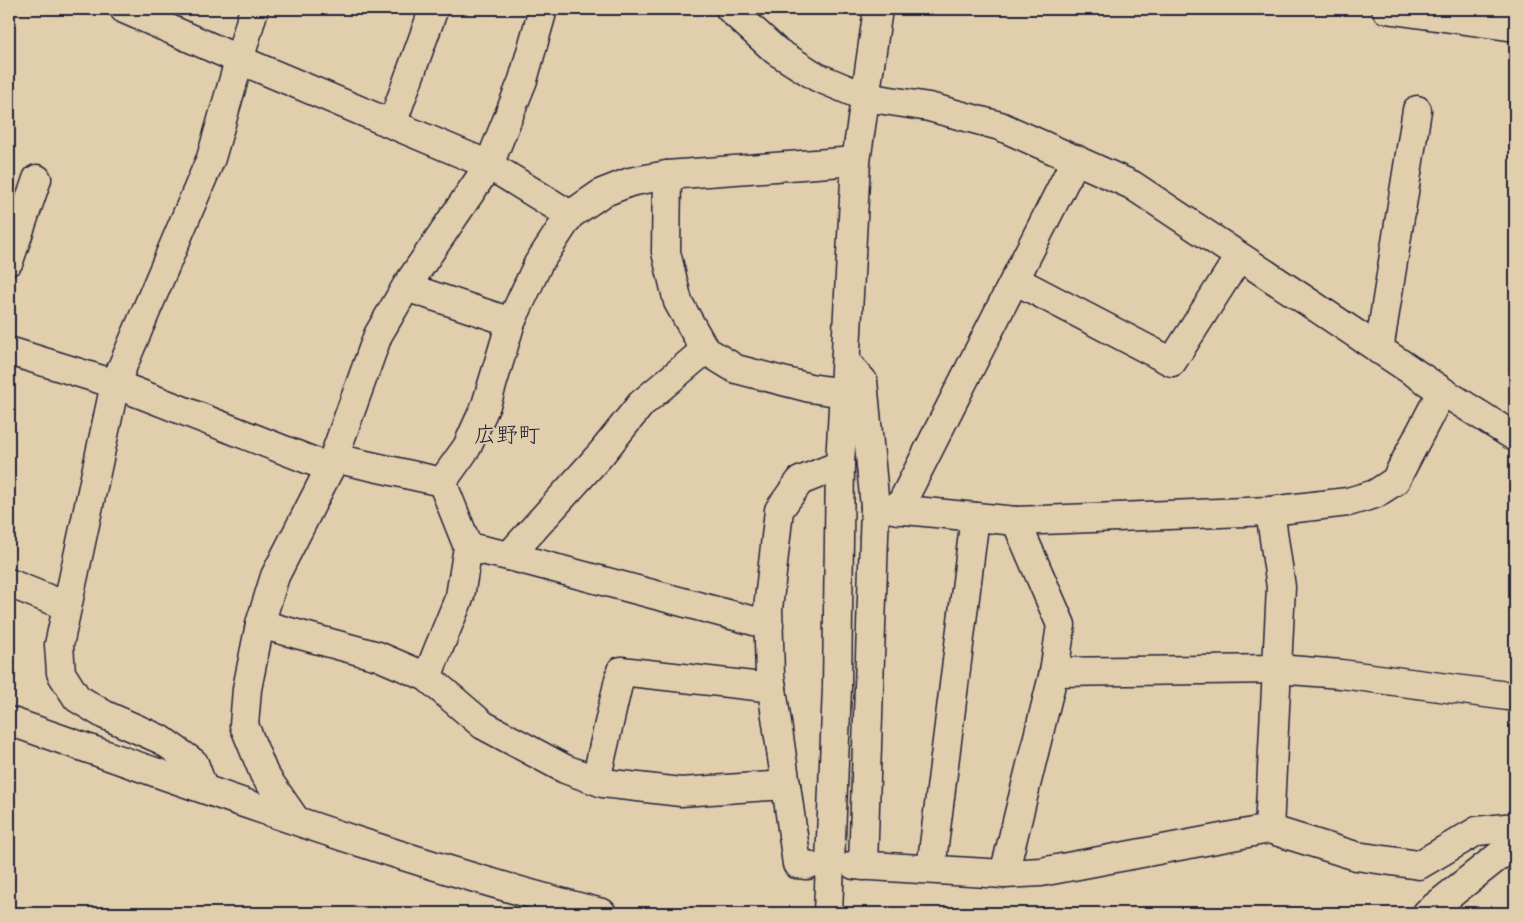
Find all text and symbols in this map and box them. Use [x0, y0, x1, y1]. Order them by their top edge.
district label: 広野町 [474, 421, 540, 453]

